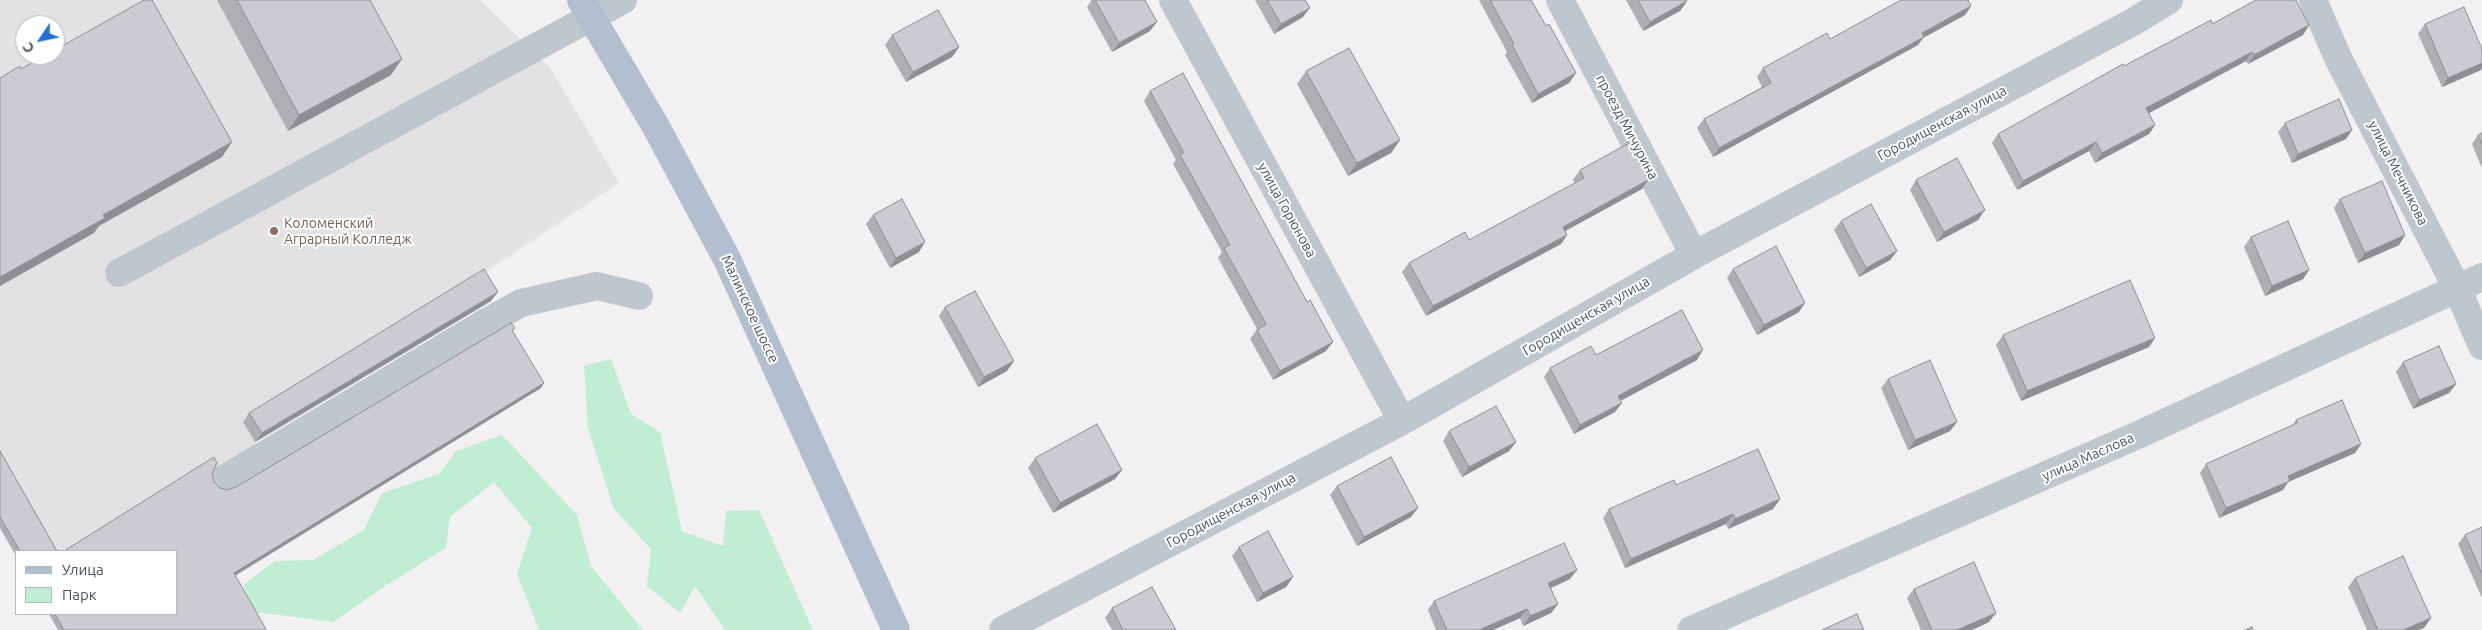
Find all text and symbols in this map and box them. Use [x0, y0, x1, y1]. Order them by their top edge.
north arrow [15, 15, 65, 65]
text: С [19, 40, 38, 56]
street label: проезд Мичурина [1592, 72, 1662, 182]
street label: Городищенская улица [1875, 82, 2009, 164]
street label: улица Мечникова [2364, 118, 2432, 228]
street label: улица Горюнова [1254, 160, 1320, 260]
place label: Коломенский Аграрный Колледж [284, 215, 412, 248]
marker: Коломенский Аграрный Колледж [268, 225, 280, 237]
street label: Малинское шоссе [718, 252, 782, 366]
street label: Городищенская улица [1519, 273, 1653, 359]
street label: улица Маслова [2039, 429, 2137, 485]
street label: Городищенская улица [1164, 469, 1298, 551]
legend [15, 550, 178, 615]
text: Улица [62, 561, 104, 578]
text: Парк [62, 586, 97, 603]

